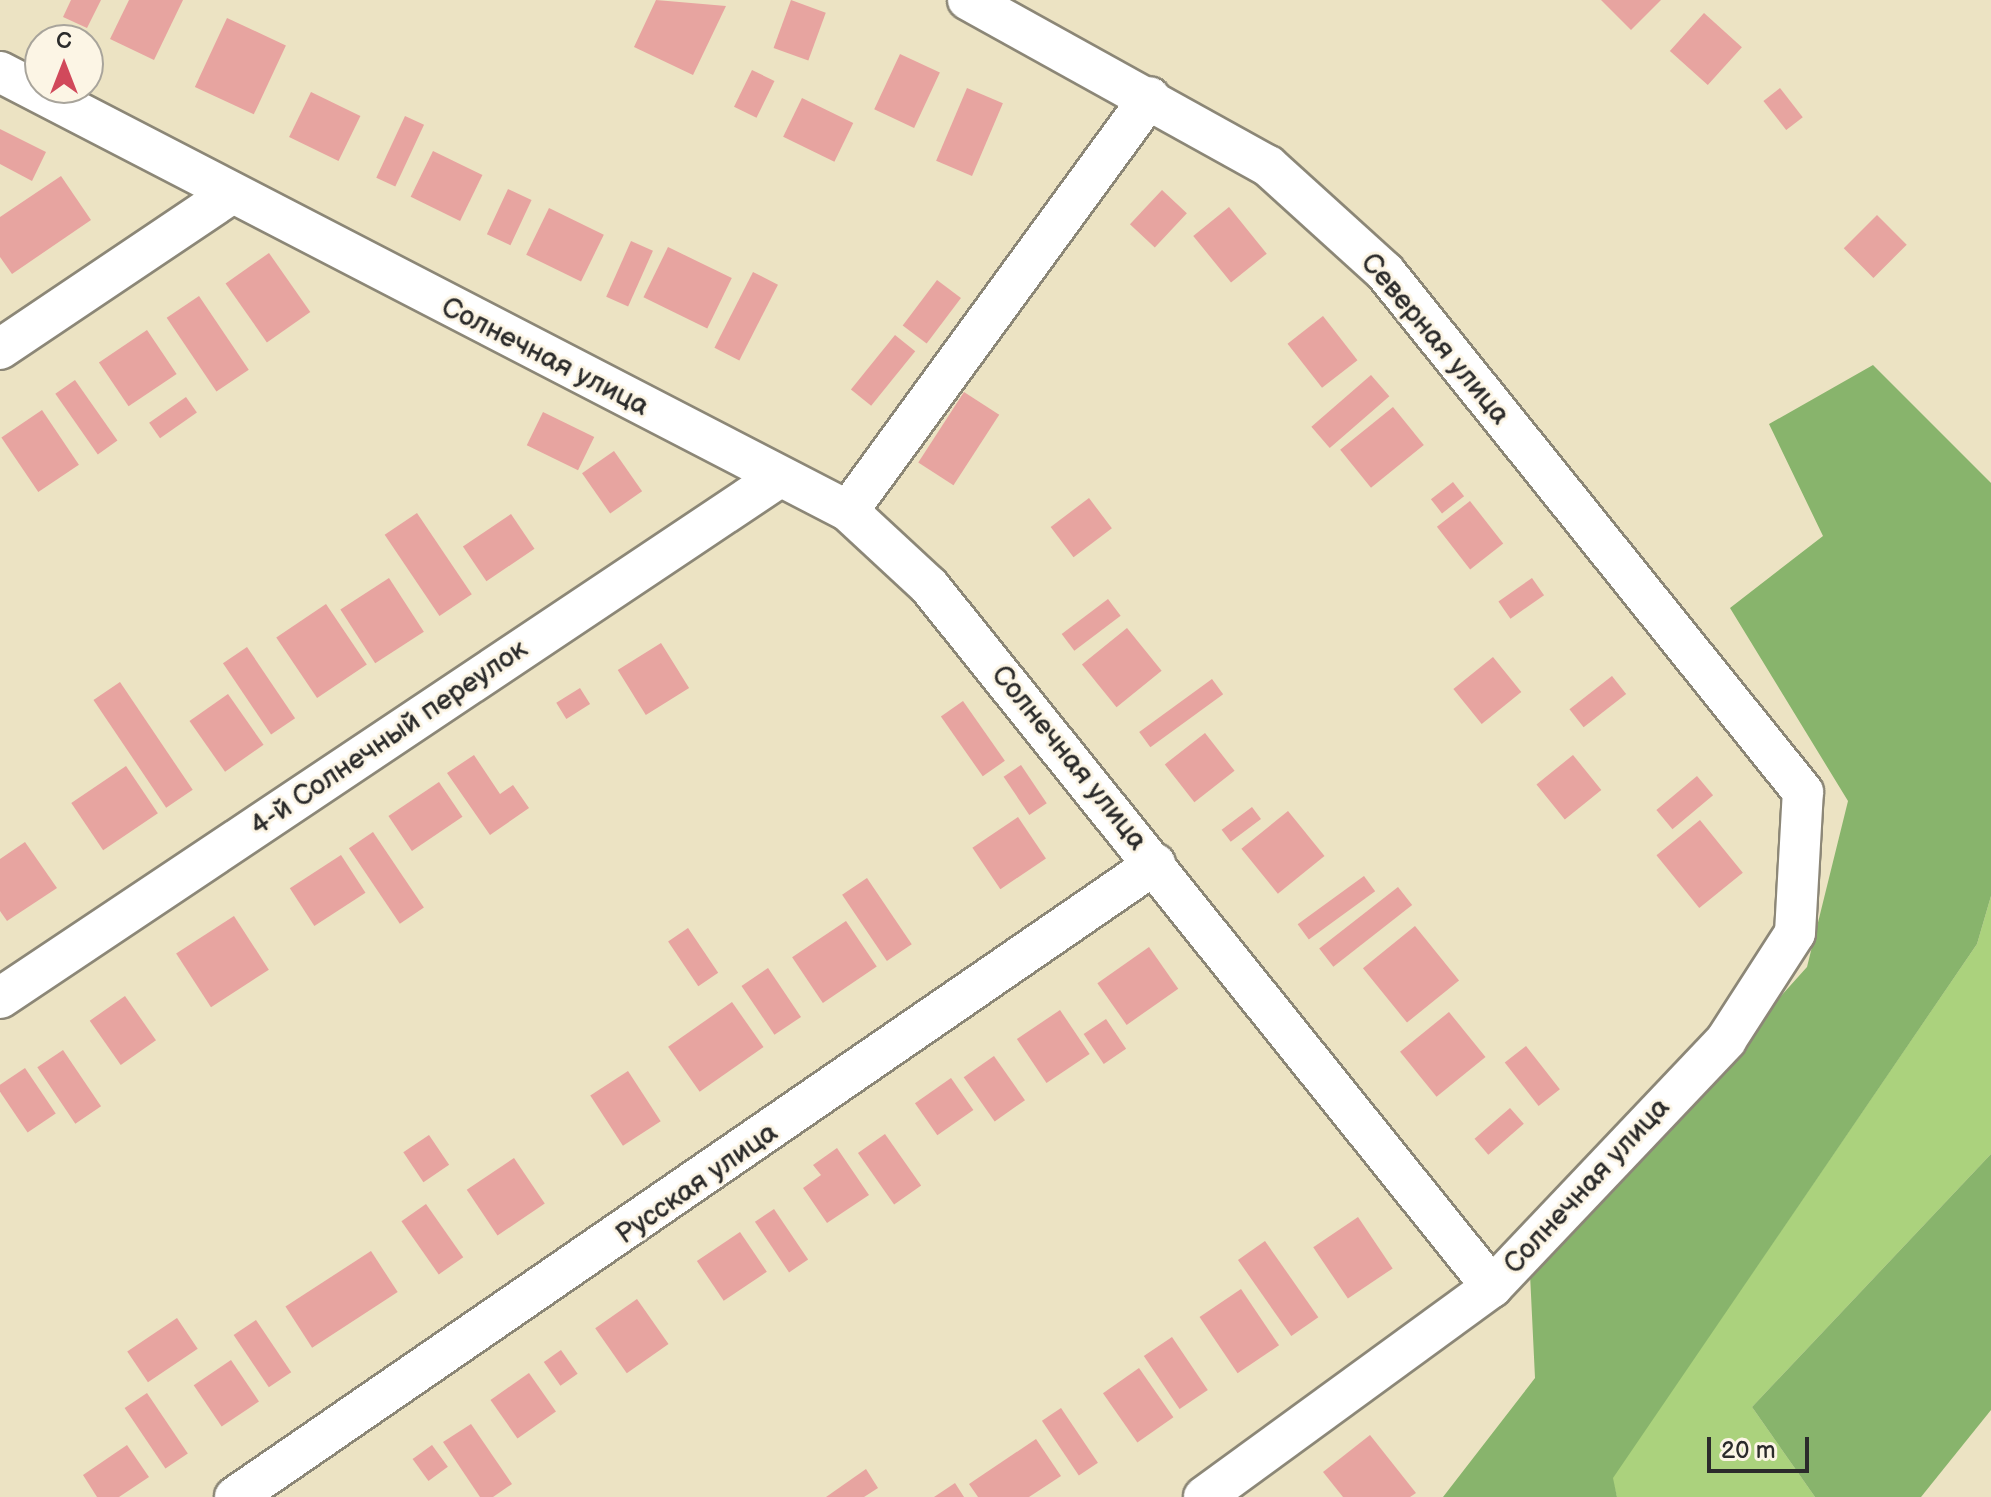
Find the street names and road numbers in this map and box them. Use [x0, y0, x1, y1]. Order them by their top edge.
street label: Северная улица [1353, 246, 1517, 432]
street label: Солнечная улица [436, 290, 654, 424]
street label: 4-й Солнечный переулок [244, 633, 534, 843]
street label: Солнечная улица [984, 659, 1154, 857]
street label: Солнечная улица [1497, 1091, 1677, 1281]
street label: Русская улица [610, 1116, 784, 1252]

